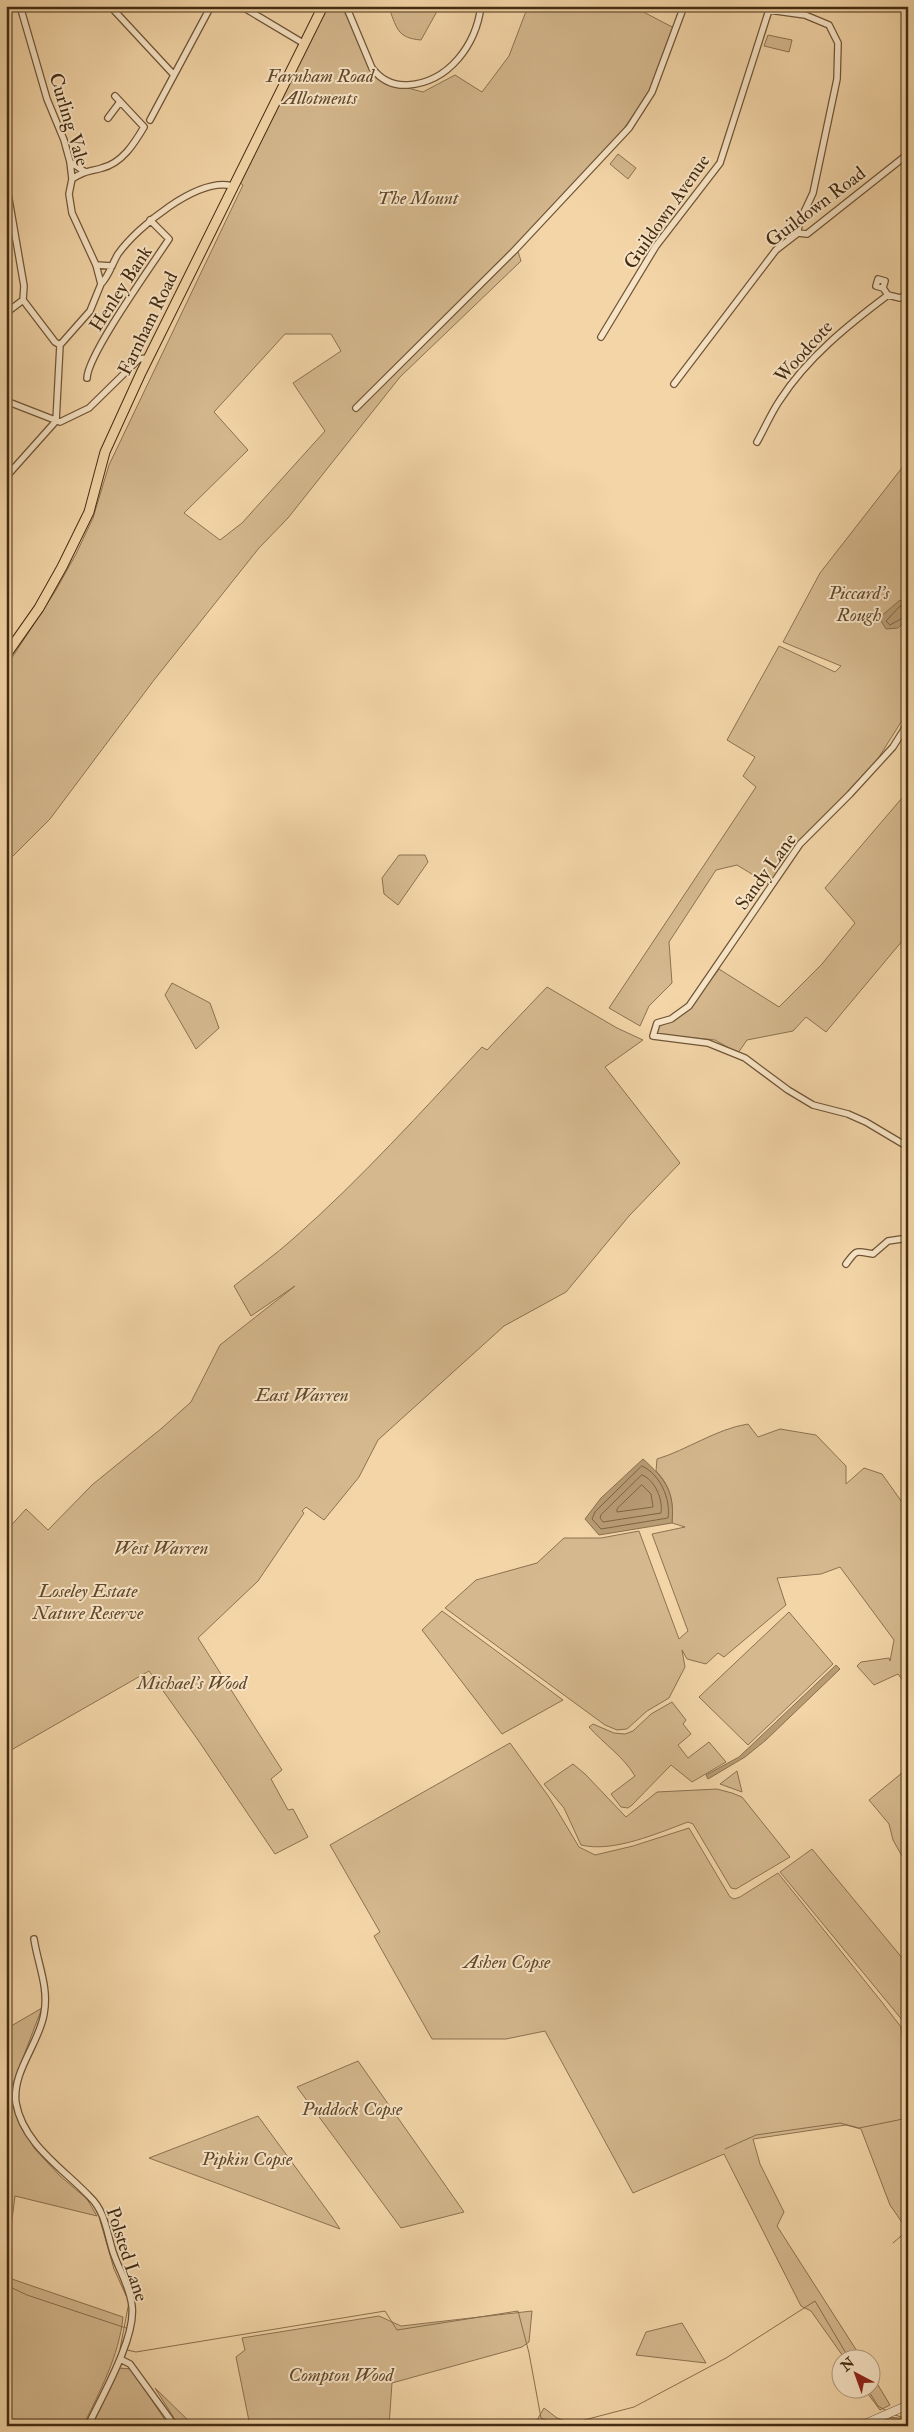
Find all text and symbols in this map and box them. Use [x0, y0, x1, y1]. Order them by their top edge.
park label: Farnham Road Allotments [265, 64, 375, 110]
street label: Curling Vale [44, 70, 95, 169]
street label: Guildown Avenue [618, 150, 715, 274]
street label: Guildown Road [761, 161, 871, 252]
park label: The Mount [377, 186, 460, 210]
street label: Henley Bank [84, 241, 157, 336]
street label: Farnham Road [112, 267, 184, 379]
street label: Woodcote [769, 315, 838, 389]
park label: Piccard's Rough [827, 581, 890, 627]
street label: Sandy Lane [730, 828, 802, 915]
park label: East Warren [253, 1383, 349, 1407]
park label: West Warren [114, 1536, 208, 1560]
park label: Loseley Estate Nature Reserve [32, 1579, 144, 1625]
park label: Michael's Wood [136, 1671, 248, 1695]
park label: Ashen Copse [462, 1950, 551, 1974]
park label: Puddock Copse [301, 2097, 403, 2121]
park label: Pipkin Copse [201, 2147, 293, 2171]
street label: Polsted Lane [101, 2204, 154, 2305]
north arrow [832, 2350, 882, 2400]
text: N [837, 2354, 858, 2376]
park label: Compton Wood [288, 2363, 395, 2387]

